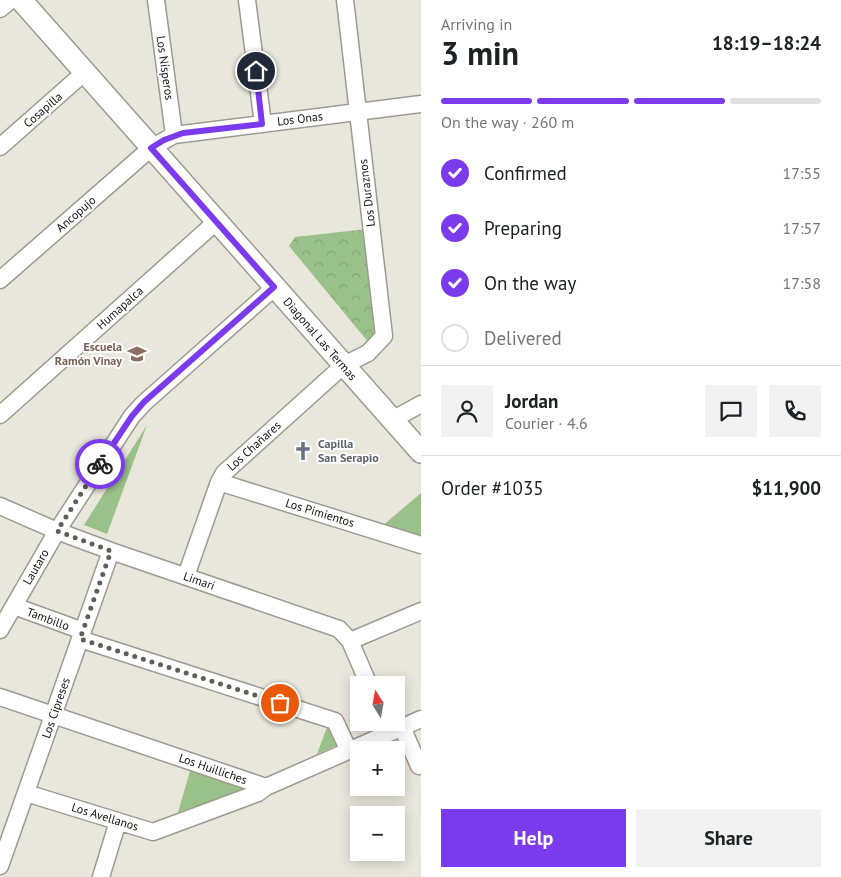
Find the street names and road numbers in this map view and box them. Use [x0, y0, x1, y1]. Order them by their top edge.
street label: Los Nísperos [154, 35, 177, 101]
street label: Cosapilla [20, 89, 65, 131]
street label: Los Onas [276, 108, 324, 129]
street label: Los Duraznos [355, 158, 378, 228]
street label: Ancopujo [53, 192, 99, 235]
street label: Humapalca [93, 283, 146, 332]
street label: Diagonal Las Termas [280, 294, 360, 383]
street label: Los Chañares [224, 418, 284, 474]
street label: Los Pimientos [284, 495, 356, 530]
street label: Lautaro [19, 546, 52, 587]
street label: Limarí [181, 568, 217, 593]
street label: Tambillo [25, 604, 72, 633]
street label: Los Cipreses [38, 676, 73, 740]
street label: Los Huilliches [177, 750, 249, 787]
street label: Los Avellanos [70, 799, 140, 834]

